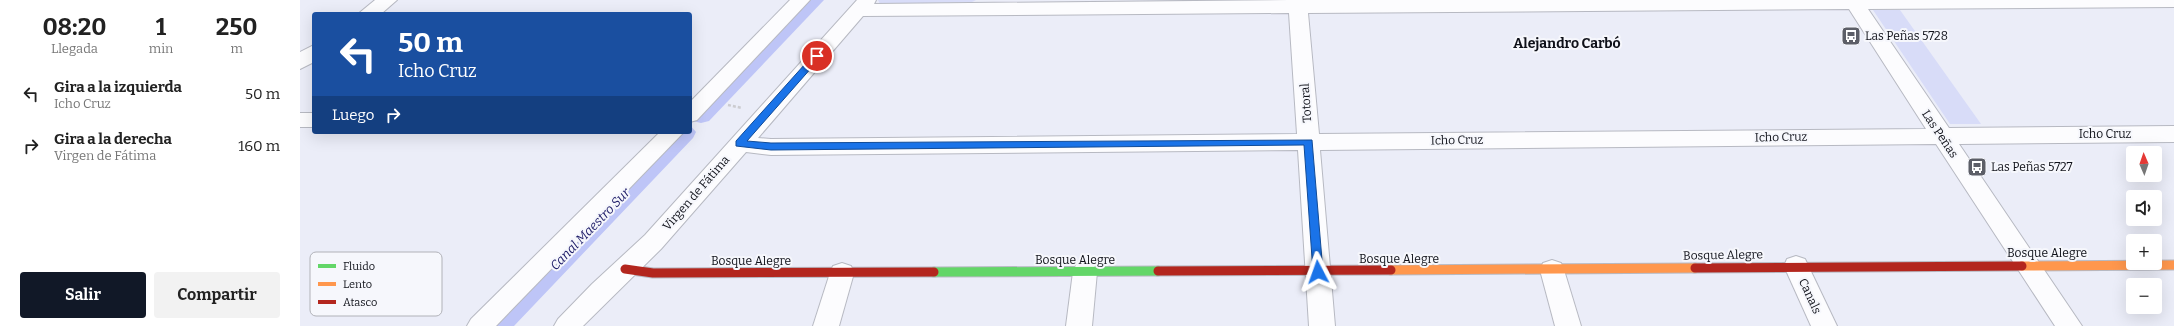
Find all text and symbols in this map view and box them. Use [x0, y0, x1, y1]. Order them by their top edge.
text: 08:20 [42, 13, 106, 41]
text: 1 [156, 13, 166, 41]
text: 250 [216, 13, 258, 41]
bus stop icon: Las Peñas 5728 [1840, 25, 1862, 47]
text: 50 m [398, 26, 463, 59]
icon: left [332, 28, 384, 80]
place label: Las Peñas 5728 [1865, 29, 1948, 43]
district label: Alejandro Carbó [1513, 35, 1621, 52]
pin [800, 39, 834, 73]
text: Llegada [51, 41, 98, 56]
text: min [149, 41, 173, 56]
text: m [230, 41, 243, 56]
icon: arrive [806, 45, 828, 67]
text: Icho Cruz [398, 60, 477, 82]
text: Gira a la izquierda [54, 78, 182, 96]
street label: Totoral [1298, 82, 1314, 123]
icon: left [20, 83, 42, 105]
text: 50 m [245, 85, 280, 103]
text: Icho Cruz [54, 96, 111, 111]
icon: right [382, 104, 404, 126]
text: Luego [332, 106, 374, 124]
street label: Las Peñas [1919, 107, 1961, 161]
street label: Icho Cruz [2079, 127, 2131, 141]
text: Gira a la derecha [54, 130, 172, 148]
street label: Icho Cruz [1755, 130, 1808, 144]
street label: Icho Cruz [1431, 133, 1484, 147]
icon: right [20, 135, 42, 157]
text: 160 m [238, 137, 280, 155]
north arrow [2126, 146, 2162, 182]
map controls [2126, 146, 2162, 314]
text: Virgen de Fátima [54, 148, 156, 163]
street label: Virgen de Fátima [660, 152, 733, 233]
bus stop icon: Las Peñas 5727 [1966, 156, 1988, 178]
place label: Las Peñas 5727 [1991, 160, 2073, 174]
water label: Canal Maestro Sur [547, 184, 633, 273]
button: sound [2126, 190, 2162, 226]
button: + [2126, 234, 2162, 270]
street label: Bosque Alegre [2007, 246, 2087, 260]
street label: Bosque Alegre [1683, 247, 1763, 263]
position arrow [1297, 251, 1339, 293]
legend [310, 252, 442, 316]
street label: Bosque Alegre [1359, 252, 1439, 266]
street label: Bosque Alegre [1035, 253, 1115, 267]
street label: Bosque Alegre [711, 254, 791, 268]
text: Fluido [343, 260, 375, 273]
button: Salir [20, 272, 146, 318]
button: Compartir [154, 272, 280, 318]
street label: Canals [1796, 276, 1824, 316]
text: Lento [343, 278, 372, 291]
button: − [2126, 278, 2162, 314]
text: Atasco [343, 296, 377, 309]

